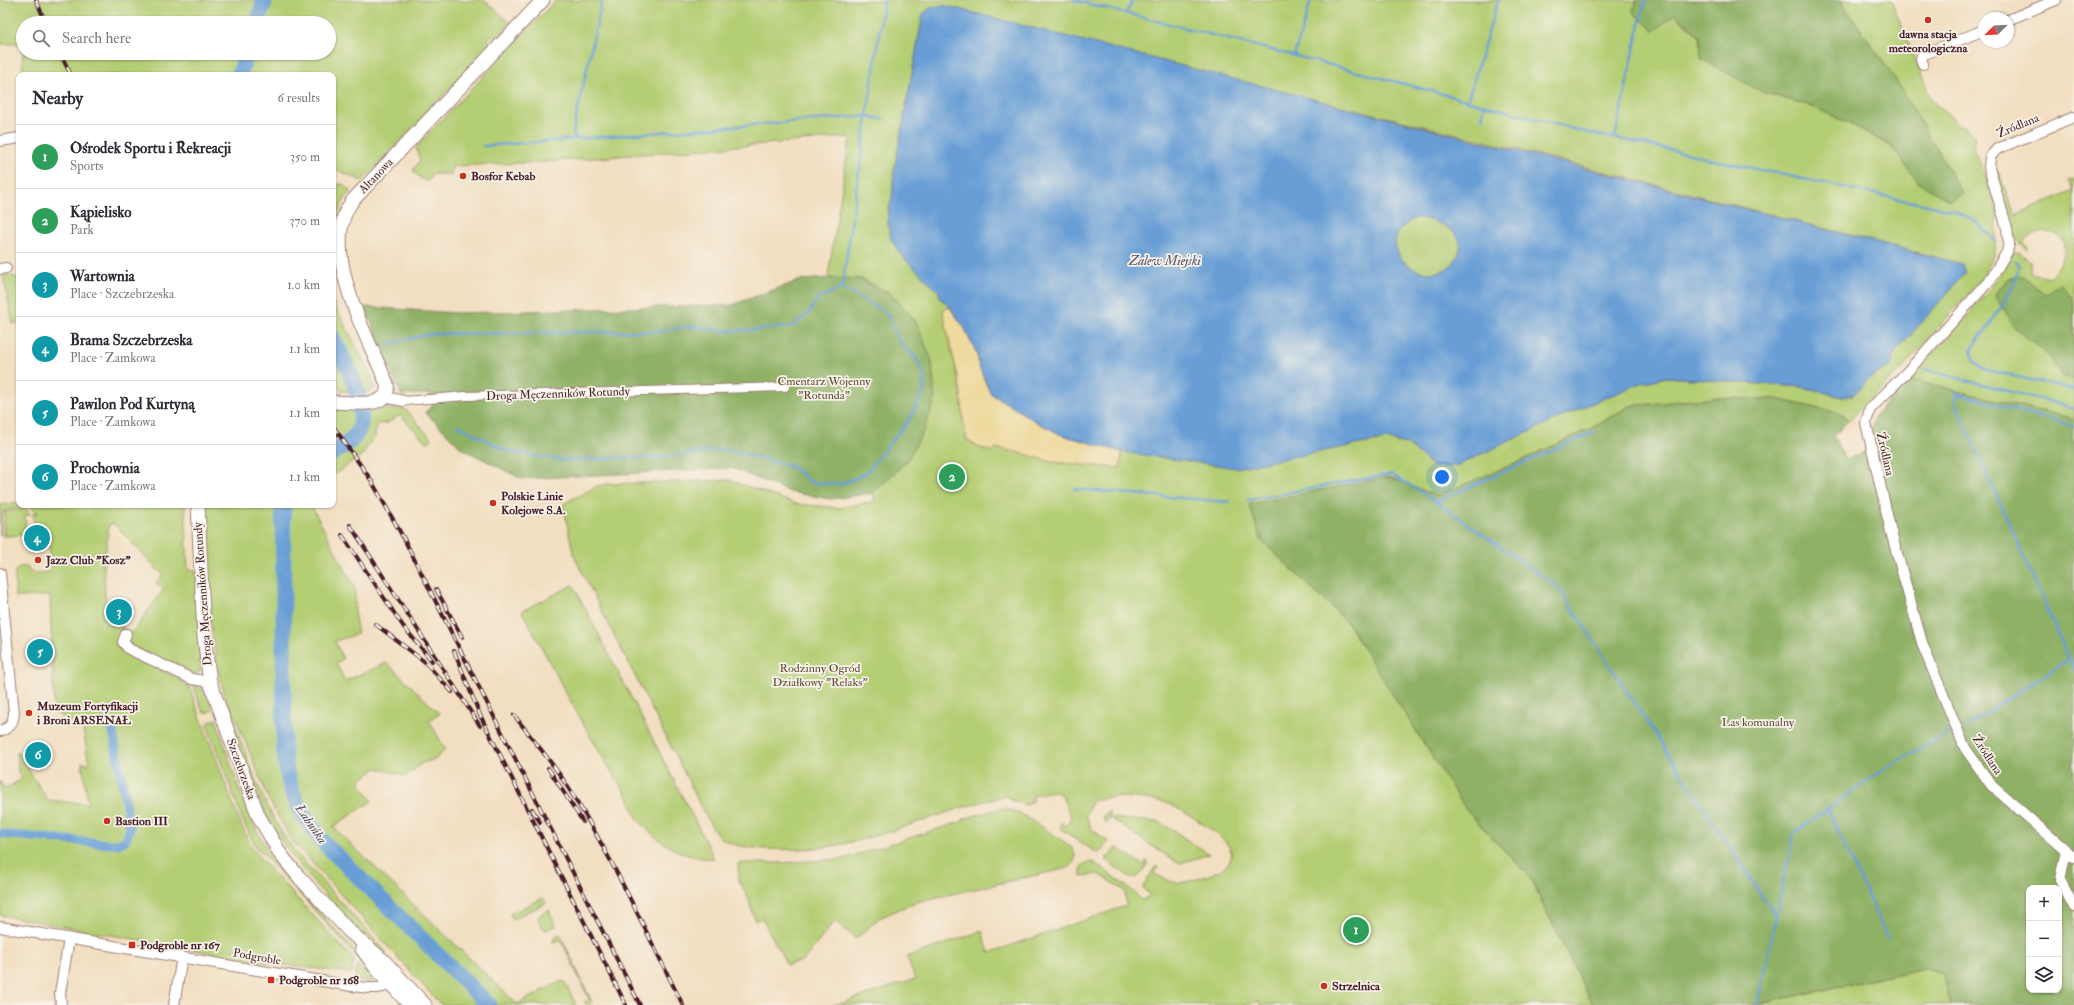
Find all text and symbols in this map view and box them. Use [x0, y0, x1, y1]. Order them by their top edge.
north arrow [1978, 12, 2014, 48]
marker: dawna stacja meteorologiczna [1923, 15, 1933, 25]
search box [16, 16, 336, 60]
icon: search [30, 27, 52, 49]
place label: dawna stacja meteorologiczna [1889, 27, 1968, 56]
text: Search here [62, 29, 131, 48]
text: Nearby [32, 88, 83, 109]
text: 6 results [277, 90, 320, 106]
street label: Źródlana [1995, 110, 2042, 142]
text: Ośrodek Sportu i Rekreacji [70, 139, 231, 158]
text: 1 [43, 149, 47, 165]
text: 350 m [290, 149, 320, 165]
street label: Altanowa [355, 154, 397, 198]
text: Sports [70, 158, 104, 174]
place label: Bosfor Kebab [471, 169, 535, 184]
marker: Bosfor Kebab [458, 171, 468, 181]
text: Kąpielisko [70, 203, 131, 222]
text: 2 [42, 213, 48, 229]
text: 370 m [290, 213, 320, 229]
text: Park [70, 222, 94, 238]
water label: Zalew Miejski [1128, 253, 1201, 269]
text: Wartownia [70, 267, 135, 286]
text: 3 [43, 277, 48, 293]
text: 1.0 km [287, 277, 320, 293]
text: Place · Szczebrzeska [70, 286, 174, 302]
text: Brama Szczebrzeska [70, 331, 192, 350]
text: 4 [41, 341, 49, 357]
text: 1.1 km [289, 341, 320, 357]
text: Place · Zamkowa [70, 350, 156, 366]
park label: Cmentarz Wojenny "Rotunda" [778, 374, 871, 403]
street label: Droga Męczenników Rotundy [486, 384, 631, 404]
text: Pawilon Pod Kurtyną [70, 395, 195, 414]
text: 5 [42, 405, 48, 421]
text: 1.1 km [289, 405, 320, 421]
text: Place · Zamkowa [70, 414, 156, 430]
street label: Źródlana [1873, 431, 1898, 478]
text: Prochownia [70, 459, 140, 478]
pin: 2 [939, 462, 965, 492]
your location [1432, 467, 1452, 487]
text: 6 [42, 469, 48, 485]
text: 1.1 km [289, 469, 320, 485]
text: Place · Zamkowa [70, 478, 156, 494]
place label: Polskie Linie Kolejowe S.A. [501, 489, 566, 518]
marker: Polskie Linie Kolejowe S.A. [488, 498, 498, 508]
street label: Droga Męczenników Rotundy [190, 521, 215, 666]
pin: 4 [24, 523, 50, 553]
place label: Jazz Club "Kosz" [45, 553, 131, 568]
marker: Jazz Club "Kosz" [33, 555, 43, 565]
pin: 3 [106, 597, 132, 627]
pin: 5 [27, 637, 53, 667]
park label: Rodzinny Ogród Działkowy "Relaks" [772, 661, 868, 690]
place label: Muzeum Fortyfikacji i Broni ARSENAŁ [36, 699, 139, 728]
marker: Muzeum Fortyfikacji i Broni ARSENAŁ [24, 708, 34, 718]
park label: Las komunalny [1722, 715, 1795, 730]
street label: Źródlana [1969, 732, 2006, 779]
street label: Szczebrzeska [223, 736, 259, 803]
pin: 6 [25, 740, 51, 770]
water label: Łabuńka [291, 800, 330, 847]
place label: Bastion III [115, 814, 168, 829]
marker: Bastion III [102, 816, 112, 826]
map controls [2026, 885, 2062, 993]
button: + [2026, 885, 2062, 921]
pin: 1 [1343, 915, 1369, 945]
button: − [2026, 921, 2062, 957]
place label: Podgroble nr 167 [140, 938, 220, 953]
marker: Podgroble nr 167 [127, 940, 137, 950]
street label: Podgroble [232, 945, 282, 969]
button: layers [2026, 957, 2062, 993]
place label: Podgroble nr 168 [279, 973, 359, 988]
marker: Podgroble nr 168 [266, 975, 276, 985]
place label: Strzelnica [1332, 979, 1381, 994]
marker: Strzelnica [1319, 981, 1329, 991]

